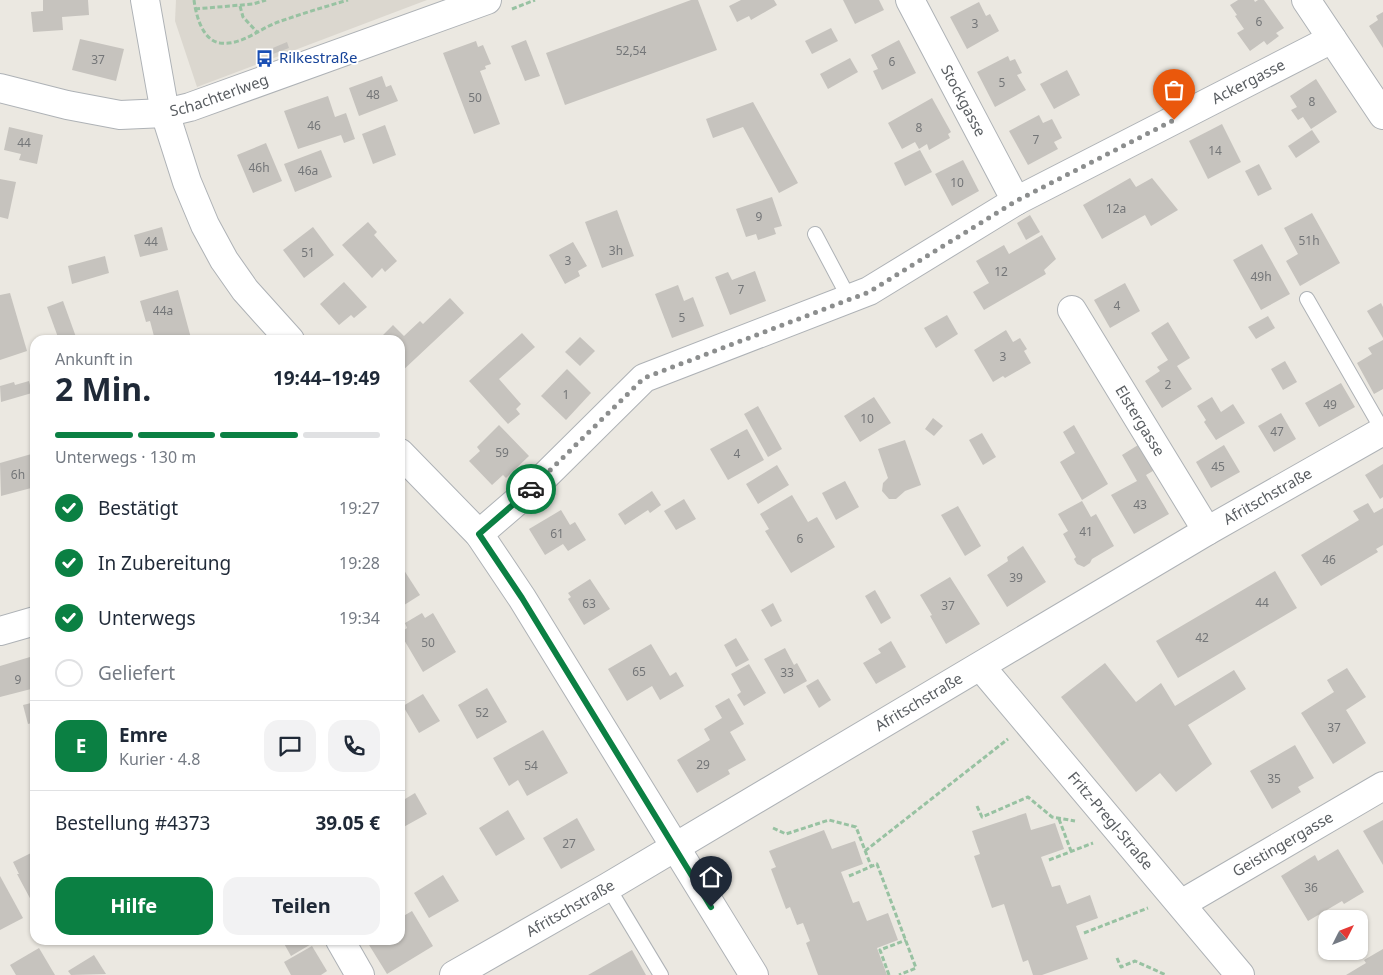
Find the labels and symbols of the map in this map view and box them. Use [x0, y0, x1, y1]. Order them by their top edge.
house number: 6 [1256, 13, 1263, 30]
house number: 3 [972, 15, 979, 32]
house number: 52,54 [616, 42, 646, 59]
place label: Rilkestraße [279, 47, 357, 67]
bus stop icon: Rilkestraße [255, 48, 275, 68]
house number: 37 [91, 51, 105, 68]
house number: 6 [889, 53, 896, 70]
street label: Ackergasse [1208, 54, 1288, 108]
street label: Stockgasse [937, 61, 991, 140]
street label: Schachterlweg [168, 69, 271, 121]
pin [1153, 69, 1195, 120]
house number: 5 [999, 74, 1006, 91]
house number: 48 [366, 86, 380, 103]
house number: 50 [468, 89, 482, 106]
house number: 8 [1309, 93, 1316, 110]
house number: 46 [307, 117, 321, 134]
house number: 8 [916, 119, 923, 136]
house number: 7 [1033, 131, 1040, 148]
house number: 44 [17, 134, 31, 151]
house number: 14 [1208, 142, 1222, 159]
house number: 46h [248, 159, 270, 176]
house number: 46a [298, 162, 318, 179]
house number: 10 [950, 174, 964, 191]
house number: 12a [1106, 200, 1126, 217]
house number: 9 [756, 208, 763, 225]
house number: 51h [1298, 232, 1320, 249]
house number: 44 [144, 233, 158, 250]
house number: 3h [609, 242, 623, 259]
house number: 51 [301, 244, 315, 261]
house number: 3 [565, 252, 572, 269]
house number: 12 [994, 263, 1008, 280]
house number: 49h [1250, 268, 1272, 285]
house number: 7 [738, 281, 745, 298]
house number: 4 [1114, 297, 1121, 314]
house number: 44a [153, 302, 173, 319]
house number: 5 [679, 309, 686, 326]
house number: 3 [1000, 348, 1007, 365]
house number: 2 [1165, 376, 1172, 393]
street label: Elstergasse [1111, 381, 1170, 460]
house number: 1 [563, 386, 569, 403]
house number: 49 [1323, 396, 1337, 413]
house number: 10 [860, 410, 874, 427]
house number: 47 [1270, 423, 1284, 440]
house number: 59 [495, 444, 509, 461]
house number: 4 [734, 445, 741, 462]
house number: 45 [1211, 458, 1225, 475]
street label: Afritschstraße [1219, 463, 1315, 529]
courier [506, 464, 556, 514]
house number: 6h [11, 466, 25, 483]
house number: 43 [1133, 496, 1147, 513]
house number: 41 [1079, 523, 1093, 540]
house number: 61 [550, 525, 564, 542]
house number: 6 [797, 530, 804, 547]
house number: 46 [1322, 551, 1336, 568]
house number: 39 [1009, 569, 1023, 586]
house number: 44 [1255, 594, 1269, 611]
house number: 63 [582, 595, 596, 612]
house number: 37 [941, 597, 955, 614]
house number: 42 [1195, 629, 1209, 646]
house number: 50 [421, 634, 435, 651]
house number: 65 [632, 663, 646, 680]
house number: 33 [780, 664, 794, 681]
street label: Afritschstraße [871, 668, 966, 735]
house number: 9 [15, 671, 22, 688]
house number: 52 [475, 704, 489, 721]
house number: 37 [1327, 719, 1341, 736]
house number: 29 [696, 756, 710, 773]
house number: 54 [524, 757, 538, 774]
street label: Fritz-Pregl-Straße [1064, 767, 1158, 874]
house number: 35 [1267, 770, 1281, 787]
street label: Geistingergasse [1228, 806, 1336, 881]
house number: 27 [562, 835, 576, 852]
pin [690, 856, 732, 907]
street label: Afritschstraße [522, 874, 618, 941]
house number: 36 [1304, 879, 1318, 896]
north arrow [1318, 910, 1368, 960]

